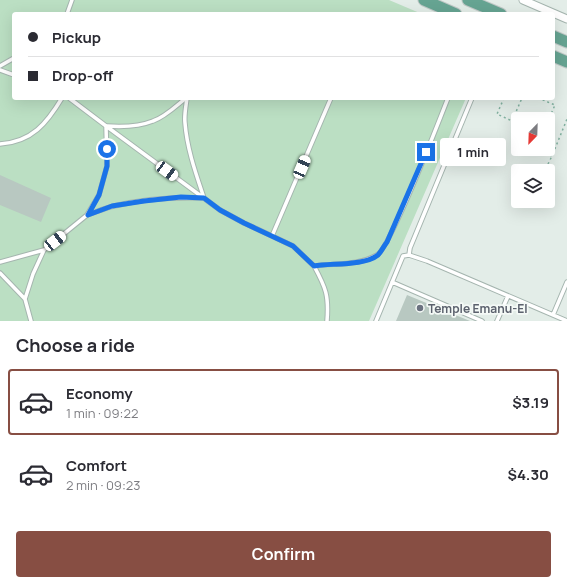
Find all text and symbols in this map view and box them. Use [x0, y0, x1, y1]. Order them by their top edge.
text: Pickup [52, 27, 101, 48]
text: Drop-off [52, 65, 113, 86]
north arrow [511, 112, 555, 156]
map controls [511, 112, 555, 208]
callout: 1 min [440, 138, 506, 166]
route start [98, 140, 116, 158]
route end [417, 143, 435, 161]
text: 1 min [457, 143, 489, 161]
car [292, 154, 312, 180]
car [154, 159, 180, 183]
button: layers [511, 164, 555, 208]
car [42, 229, 68, 253]
place label: Temple Emanu-El [428, 300, 528, 317]
marker: Temple Emanu-El [415, 303, 425, 313]
text: Choose a ride [16, 333, 135, 357]
text: Economy [66, 383, 133, 404]
icon: car [18, 384, 54, 420]
text: $3.19 [512, 392, 549, 413]
text: 1 min · 09:22 [66, 404, 138, 422]
text: Comfort [66, 455, 127, 476]
icon: car [18, 456, 54, 492]
text: $4.30 [508, 464, 549, 485]
text: 2 min · 09:23 [66, 476, 140, 494]
button: Confirm [16, 531, 551, 577]

